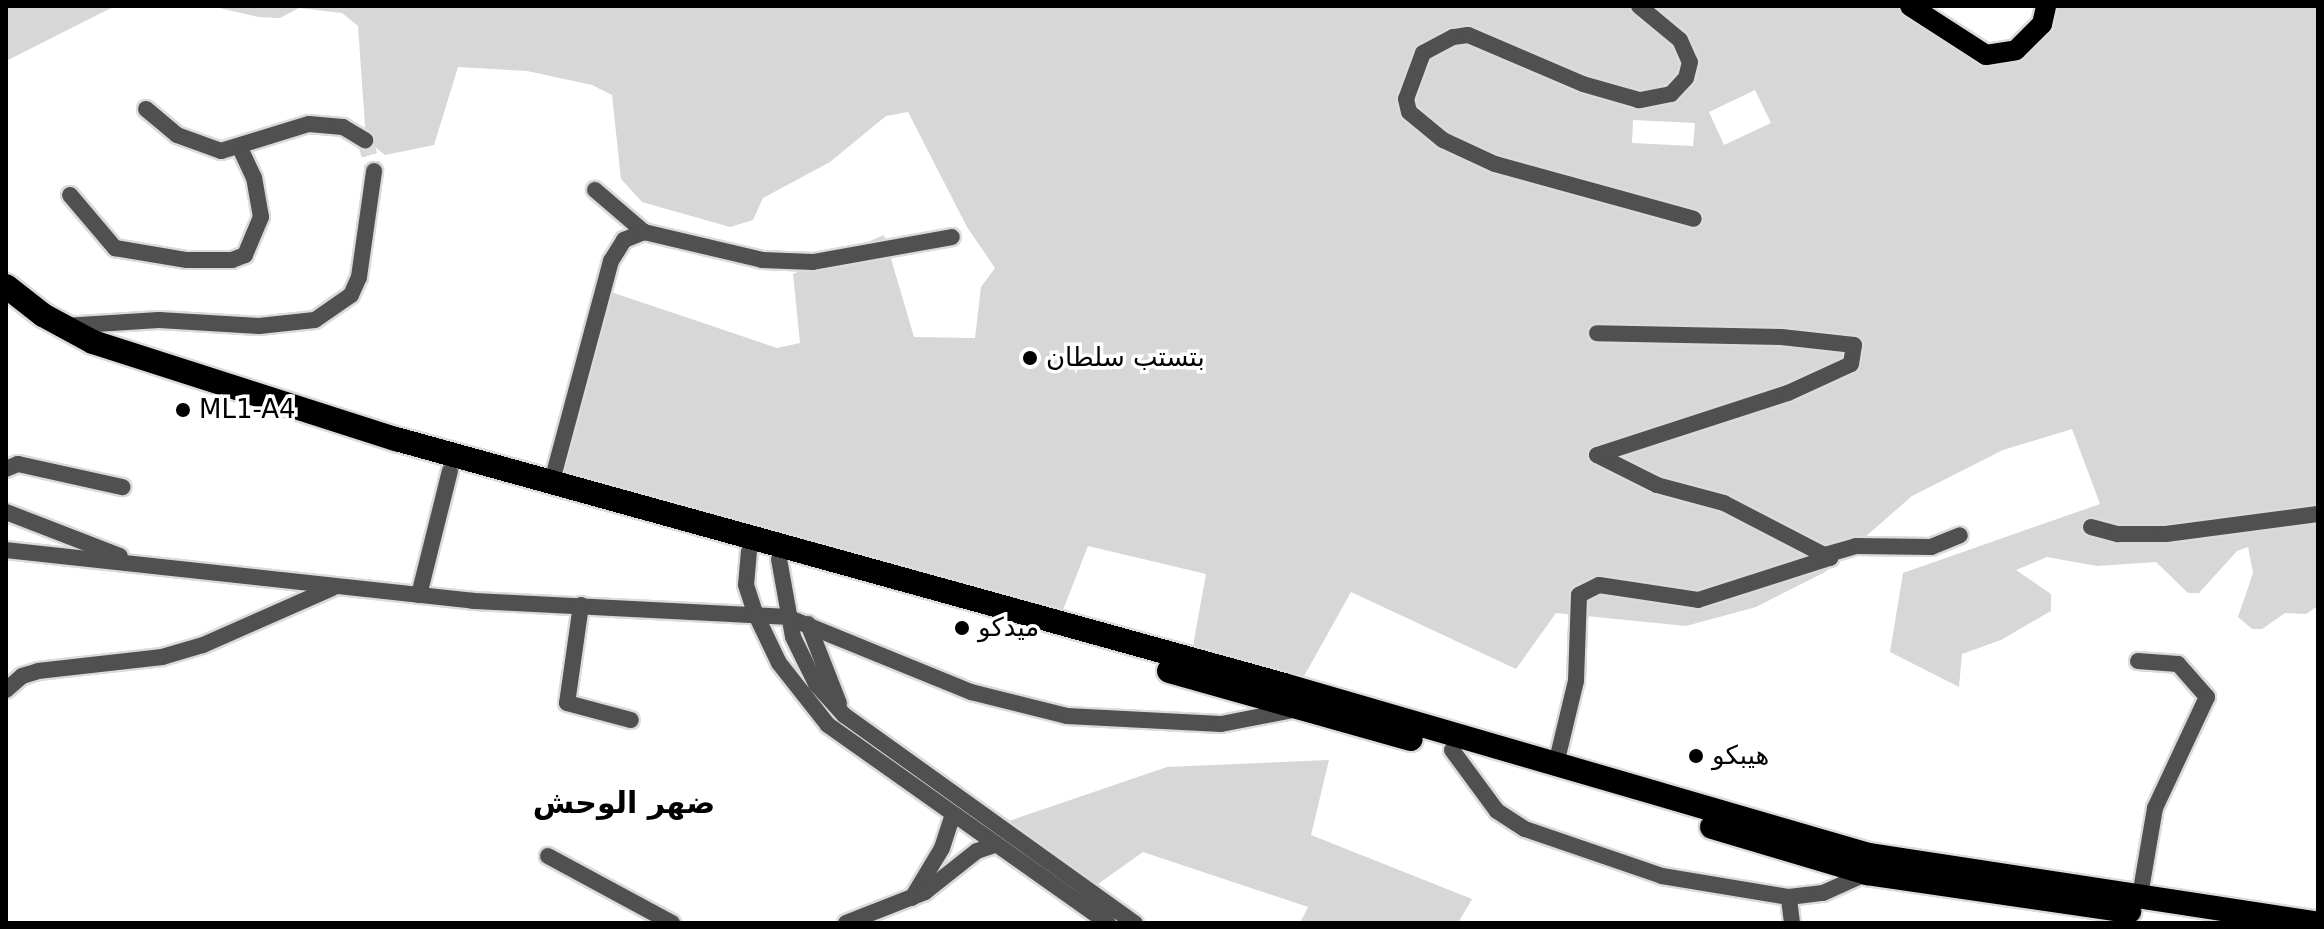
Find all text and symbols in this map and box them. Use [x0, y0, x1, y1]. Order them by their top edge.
place label: بتستب سلطان [1046, 342, 1205, 374]
marker: بتستب سلطان [1021, 349, 1039, 367]
place label: ML1-A4 [199, 394, 296, 426]
marker: ML1-A4 [174, 401, 192, 419]
place label: ميدكو [978, 612, 1039, 644]
marker: ميدكو [953, 619, 971, 637]
place label: هيبكو [1712, 740, 1769, 772]
marker: هيبكو [1687, 747, 1705, 765]
district label: ضهر الوحش [533, 785, 715, 821]

